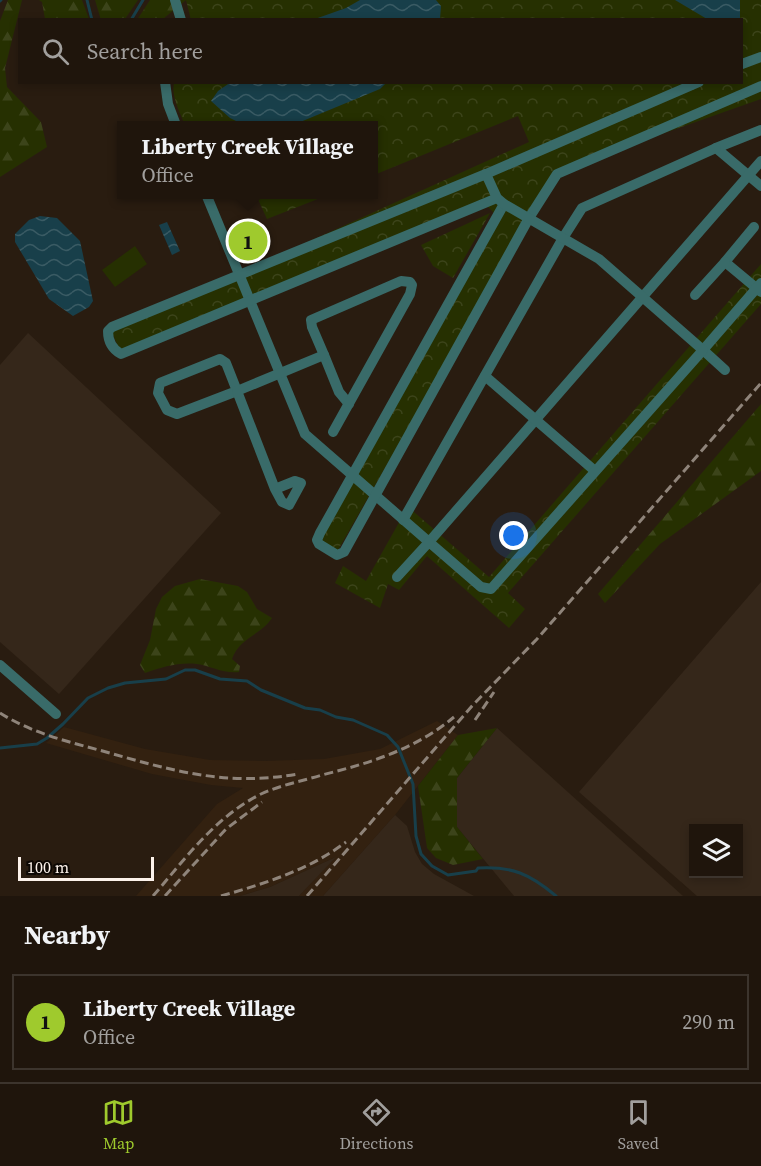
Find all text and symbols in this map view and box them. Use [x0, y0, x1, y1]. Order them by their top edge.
search box [18, 18, 743, 84]
icon: search [39, 35, 72, 68]
text: Search here [87, 36, 203, 66]
popup [117, 121, 378, 199]
text: Liberty Creek Village [141, 131, 354, 161]
text: Office [141, 161, 194, 189]
pin: 1 [228, 218, 268, 264]
your location [499, 521, 528, 550]
map controls [689, 824, 743, 878]
button: layers [689, 824, 743, 878]
scale bar [18, 854, 154, 882]
text: 100 m [27, 856, 69, 878]
text: Nearby [24, 917, 110, 953]
text: Liberty Creek Village [83, 993, 295, 1023]
text: 1 [40, 1008, 51, 1036]
text: 290 m [682, 1008, 735, 1036]
text: Office [83, 1023, 135, 1051]
tab: Map [102, 1096, 135, 1154]
tab: Directions [339, 1096, 414, 1154]
tab: Saved [618, 1096, 659, 1154]

